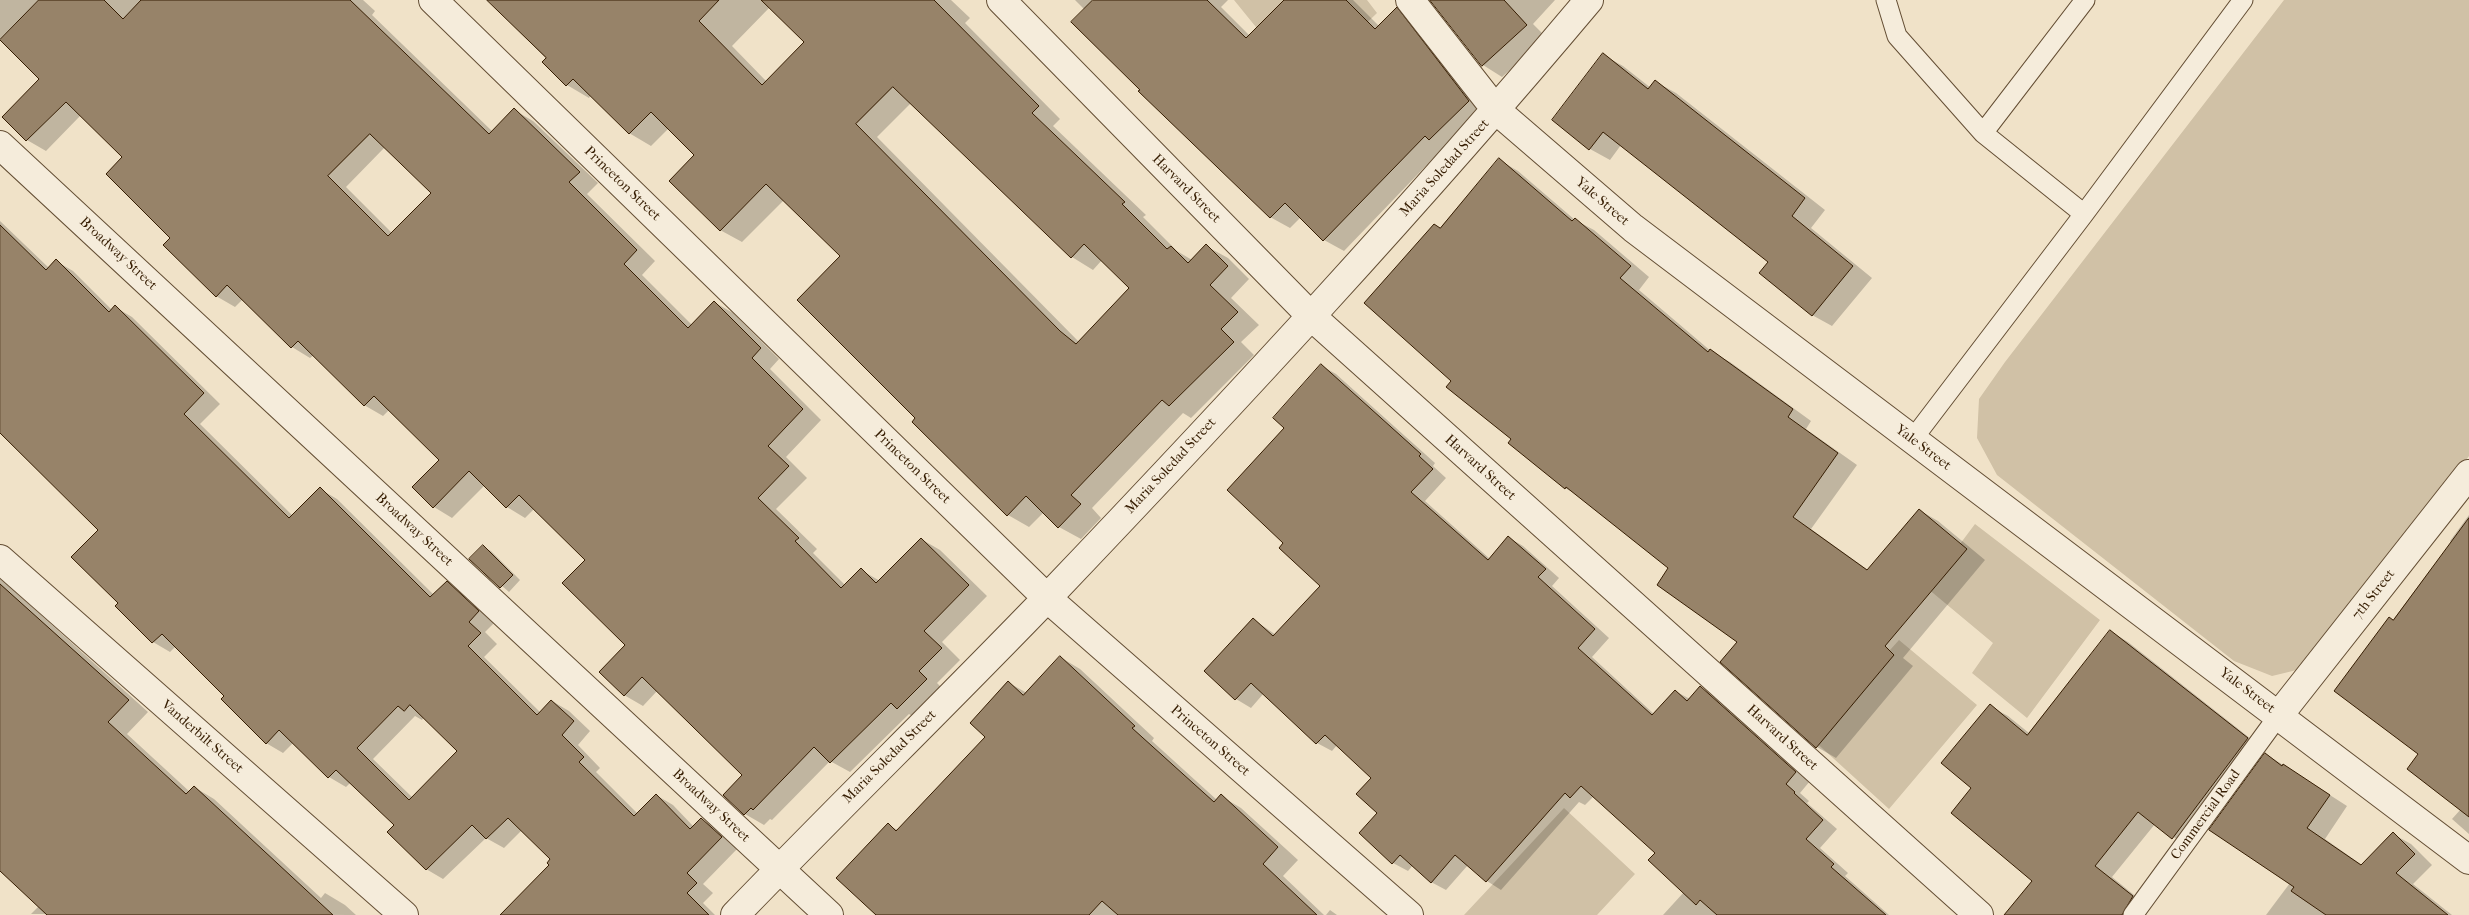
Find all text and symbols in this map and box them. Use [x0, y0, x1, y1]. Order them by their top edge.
street label: Maria Soledad Street [1397, 116, 1493, 220]
street label: Princeton Street [580, 143, 664, 225]
street label: Harvard Street [1148, 151, 1224, 227]
street label: Yale Street [1572, 174, 1632, 230]
street label: Broadway Street [76, 214, 160, 294]
street label: Maria Soledad Street [1122, 414, 1220, 518]
street label: Yale Street [1892, 422, 1954, 474]
street label: Princeton Street [870, 426, 954, 508]
street label: Harvard Street [1441, 432, 1519, 504]
street label: Broadway Street [372, 490, 456, 570]
street label: 7th Street [2349, 566, 2399, 624]
street label: Yale Street [2216, 665, 2278, 717]
street label: Vanderbilt Street [157, 697, 247, 777]
street label: Princeton Street [1167, 702, 1253, 780]
street label: Harvard Street [1743, 702, 1821, 774]
street label: Maria Soledad Street [840, 707, 940, 807]
street label: Broadway Street [669, 766, 753, 846]
street label: Commercial Road [2168, 767, 2244, 863]

